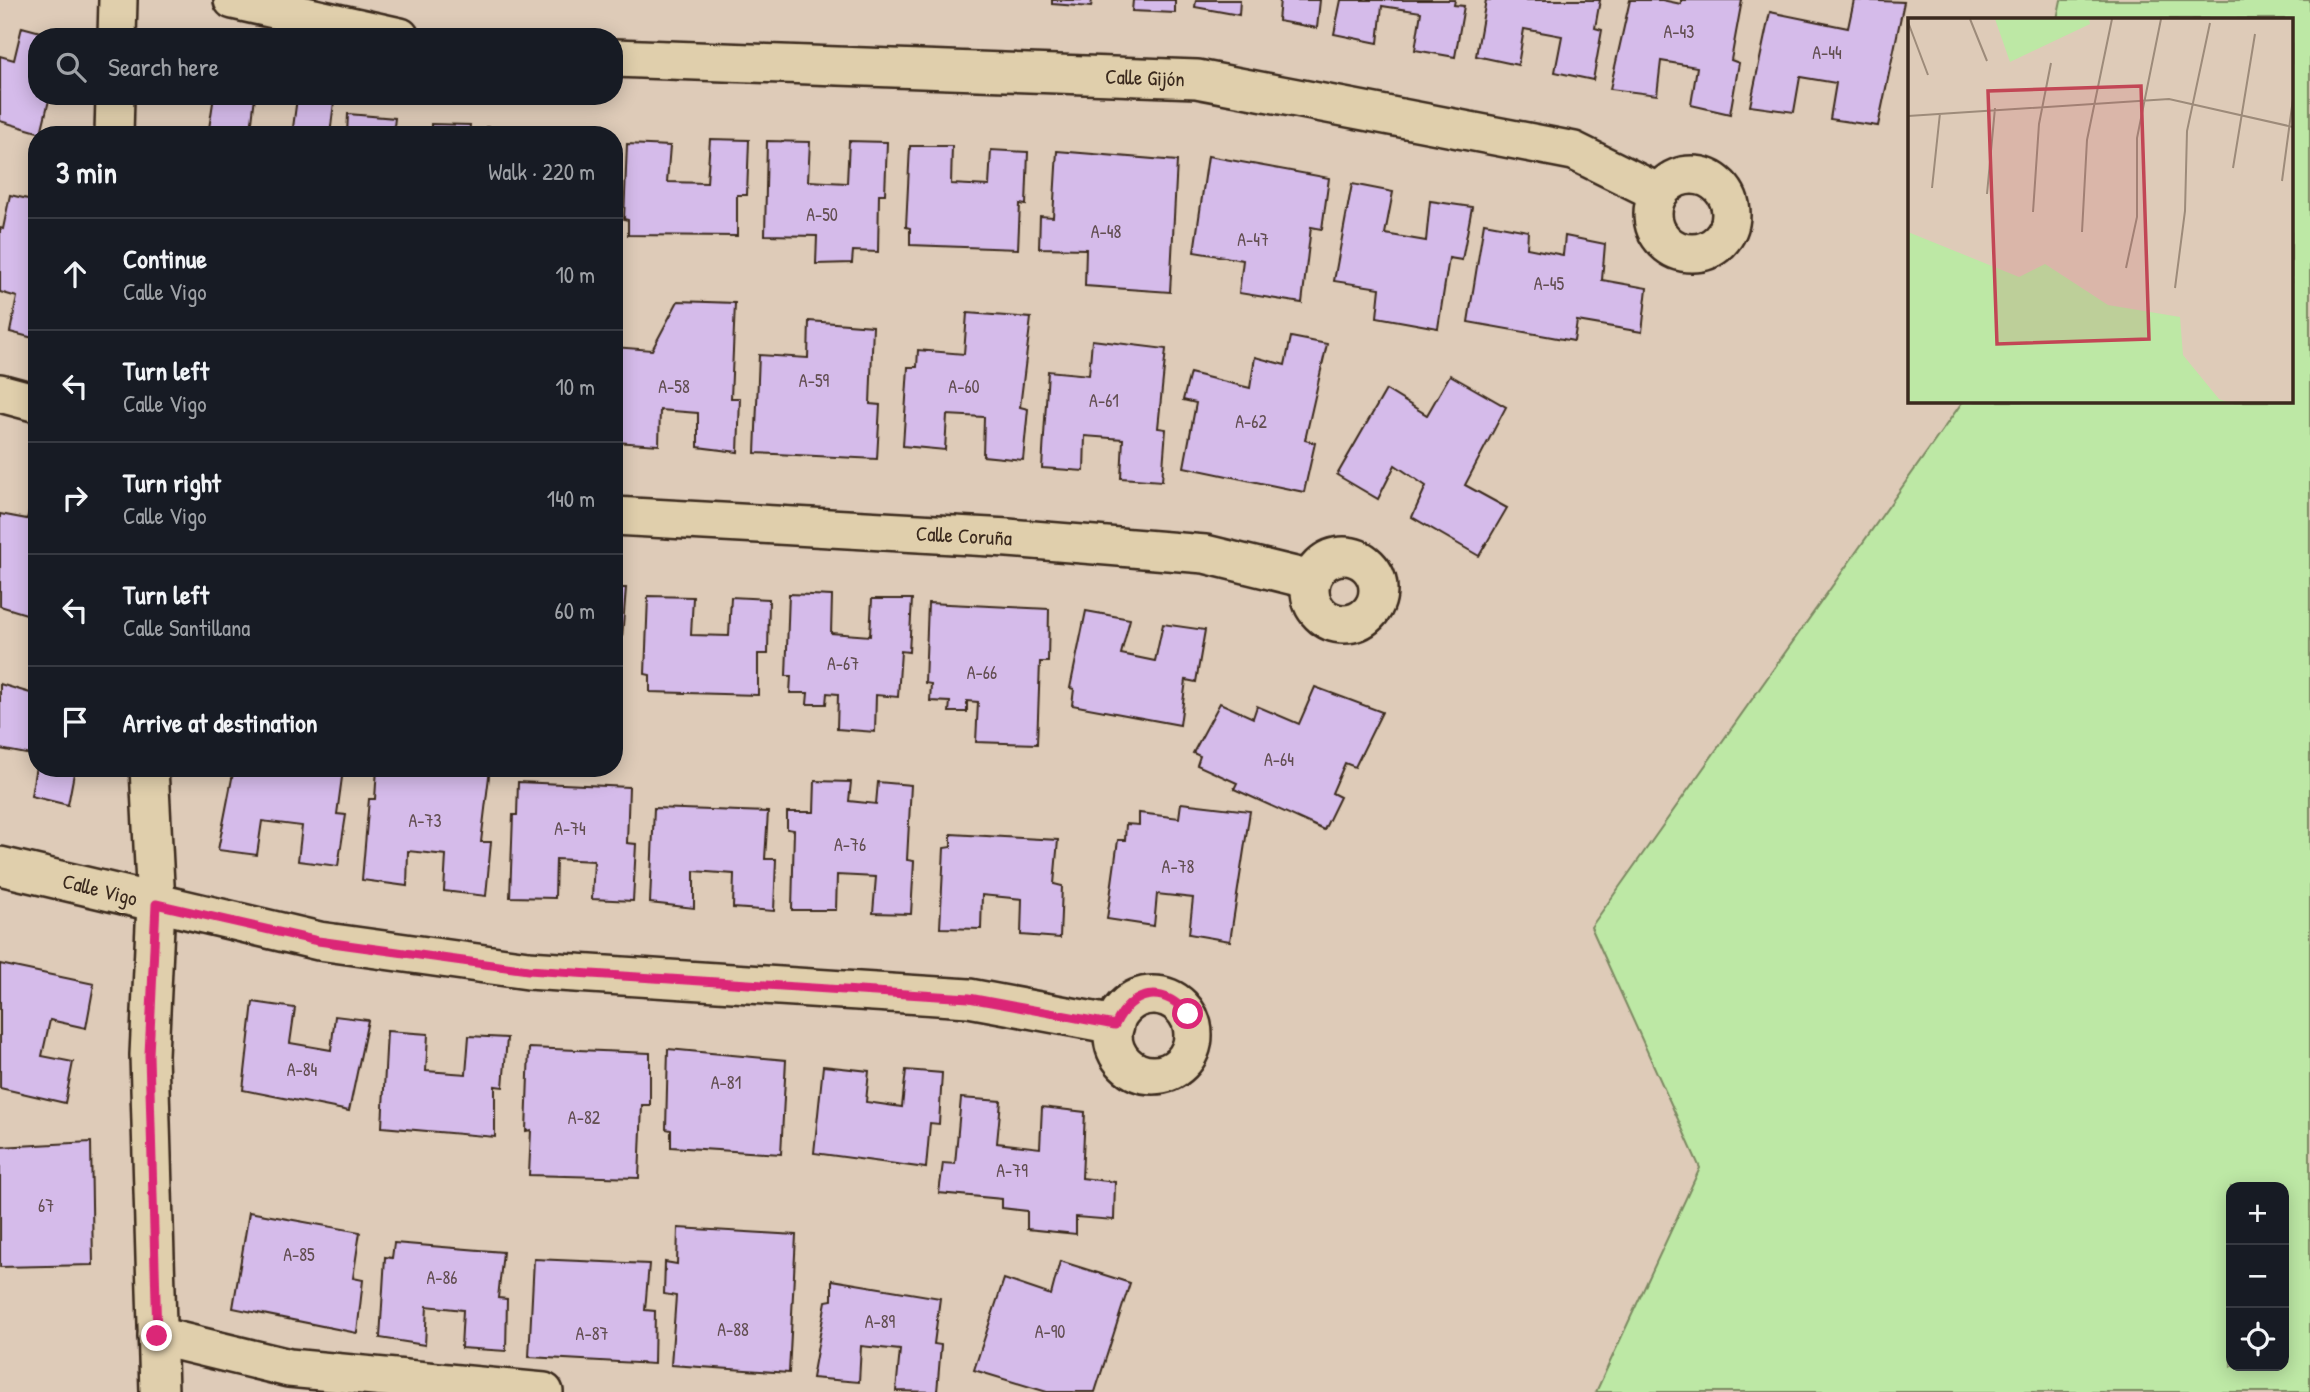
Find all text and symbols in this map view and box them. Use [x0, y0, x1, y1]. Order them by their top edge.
inset map [1908, 18, 2292, 402]
house number: A-43 [1664, 19, 1694, 44]
search box [28, 28, 623, 105]
house number: A-44 [1812, 40, 1842, 65]
icon: search [52, 48, 90, 86]
text: Search here [108, 49, 219, 84]
street label: Calle Gijón [1105, 62, 1185, 93]
text: 3 min [56, 152, 117, 192]
text: Walk · 220 m [488, 156, 595, 187]
house number: A-50 [806, 202, 838, 227]
house number: A-48 [1091, 219, 1122, 244]
house number: A-47 [1237, 227, 1269, 252]
text: Continue [123, 241, 207, 276]
icon: ahead [56, 255, 94, 293]
text: 10 m [555, 259, 595, 290]
house number: A-45 [1534, 271, 1565, 296]
text: Calle Vigo [123, 276, 207, 307]
text: Turn left [123, 353, 209, 388]
icon: left [56, 367, 94, 405]
house number: A-59 [799, 368, 830, 393]
text: 10 m [555, 371, 595, 402]
house number: A-58 [658, 374, 690, 399]
house number: A-60 [948, 374, 980, 399]
text: Calle Vigo [123, 388, 207, 419]
house number: A-61 [1089, 388, 1119, 413]
house number: A-62 [1235, 409, 1267, 434]
text: Turn right [123, 465, 221, 500]
icon: right [56, 479, 94, 517]
text: 140 m [547, 483, 595, 514]
text: Calle Vigo [123, 500, 207, 531]
street label: Calle Coruña [915, 519, 1013, 552]
text: Turn left [123, 577, 209, 612]
icon: left [56, 591, 94, 629]
text: 60 m [555, 595, 595, 626]
text: Calle Santillana [123, 612, 250, 643]
house number: A-67 [827, 651, 859, 676]
house number: A-66 [967, 660, 997, 685]
icon: arrive [56, 703, 94, 741]
text: Arrive at destination [123, 705, 318, 740]
house number: A-64 [1264, 747, 1294, 772]
house number: A-73 [408, 808, 442, 833]
house number: A-74 [554, 816, 586, 841]
house number: A-76 [834, 832, 866, 857]
house number: A-78 [1162, 854, 1195, 879]
street label: Calle Vigo [60, 866, 141, 913]
route start [1172, 998, 1203, 1029]
house number: A-84 [287, 1057, 318, 1082]
house number: A-81 [711, 1070, 741, 1095]
house number: A-82 [568, 1105, 601, 1130]
house number: A-79 [996, 1158, 1028, 1183]
map controls [2226, 1182, 2289, 1371]
button: + [2226, 1182, 2289, 1245]
house number: 67 [38, 1193, 54, 1218]
house number: A-85 [283, 1242, 315, 1267]
button: − [2226, 1245, 2289, 1308]
house number: A-86 [426, 1265, 458, 1290]
button: locate [2226, 1308, 2289, 1371]
house number: A-89 [865, 1309, 896, 1334]
house number: A-88 [717, 1317, 749, 1342]
house number: A-90 [1035, 1319, 1065, 1344]
route end [141, 1320, 172, 1351]
house number: A-87 [576, 1321, 608, 1346]

